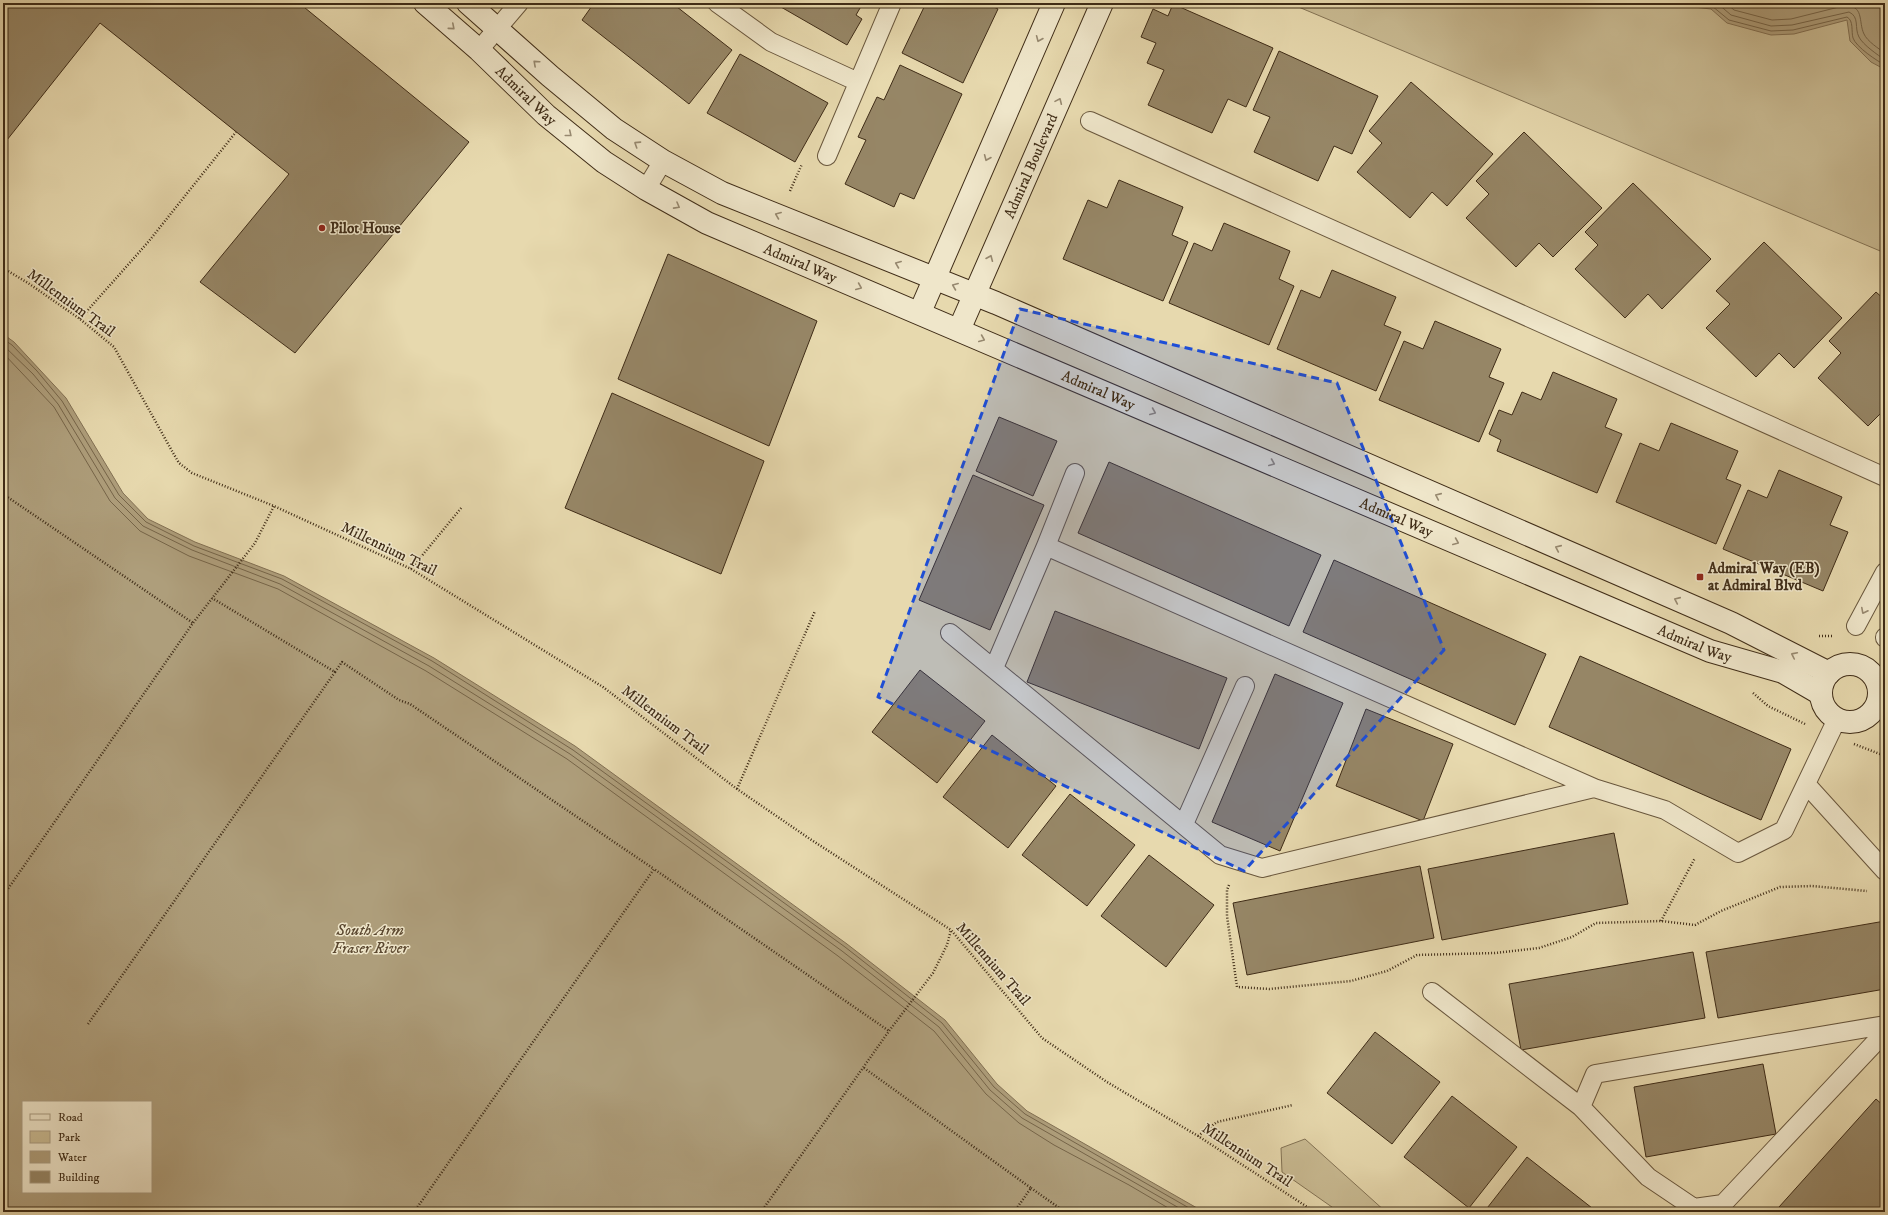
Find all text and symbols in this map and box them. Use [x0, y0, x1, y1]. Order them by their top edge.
one-way arrow [447, 22, 455, 29]
one-way arrow [1035, 35, 1043, 42]
one-way arrow [533, 60, 541, 68]
street label: Admiral Way [491, 61, 561, 130]
one-way arrow [1054, 97, 1062, 105]
street label: Admiral Boulevard [999, 110, 1062, 221]
one-way arrow [565, 129, 572, 136]
one-way arrow [634, 141, 641, 149]
one-way arrow [984, 154, 992, 161]
one-way arrow [673, 202, 680, 209]
one-way arrow [774, 212, 781, 220]
place label: Pilot House [330, 219, 401, 238]
marker: Pilot House [317, 223, 327, 233]
street label: Admiral Way [761, 239, 841, 287]
one-way arrow [986, 255, 994, 262]
one-way arrow [895, 260, 902, 268]
street label: Millennium Trail [23, 265, 119, 342]
one-way arrow [856, 283, 863, 291]
one-way arrow [951, 283, 958, 291]
one-way arrow [978, 334, 985, 342]
street label: Admiral Way [1059, 366, 1139, 414]
one-way arrow [1148, 407, 1156, 415]
one-way arrow [1268, 458, 1276, 466]
street label: Admiral Way [1357, 493, 1437, 542]
one-way arrow [1435, 493, 1443, 501]
street label: Millennium Trail [338, 518, 440, 581]
one-way arrow [1452, 537, 1459, 545]
one-way arrow [1554, 545, 1562, 553]
place label: Admiral Way (EB) at Admiral Blvd [1707, 559, 1820, 595]
marker: Admiral Way (EB) at Admiral Blvd [1695, 572, 1705, 582]
one-way arrow [1673, 596, 1680, 604]
one-way arrow [1861, 607, 1869, 614]
street label: Admiral Way [1655, 620, 1735, 667]
one-way arrow [1791, 653, 1798, 660]
street label: Millennium Trail [618, 681, 713, 759]
street label: Millennium Trail [952, 918, 1035, 1010]
water label: South Arm Fraser River [332, 920, 409, 958]
legend [22, 1101, 152, 1193]
text: Road [58, 1110, 83, 1125]
street label: Millennium Trail [1198, 1119, 1296, 1192]
text: Park [58, 1130, 80, 1145]
text: Water [57, 1150, 87, 1165]
text: Building [58, 1170, 99, 1185]

